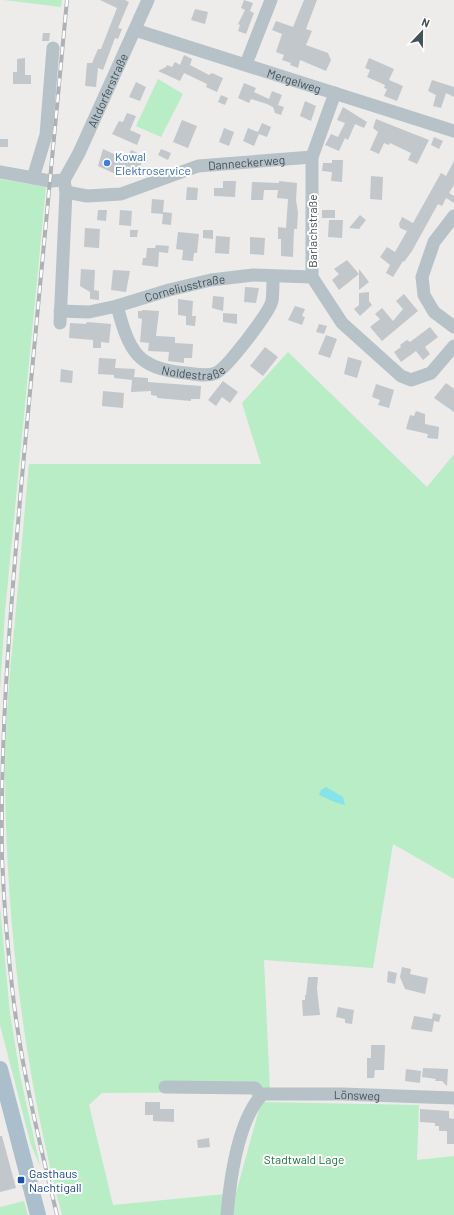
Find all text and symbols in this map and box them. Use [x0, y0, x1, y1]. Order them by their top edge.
north arrow [402, 12, 442, 52]
text: N [420, 15, 432, 30]
street label: Altdorferstraße [84, 51, 130, 130]
street label: Mergelweg [265, 65, 323, 96]
place label: Kowal Elektroservice [115, 149, 191, 177]
street label: Danneckerweg [207, 152, 286, 172]
marker: Kowal Elektroservice [102, 158, 112, 168]
street label: Barlachstraße [305, 194, 319, 268]
street label: Corneliusstraße [143, 271, 226, 304]
street label: Noldestraße [160, 362, 228, 382]
street label: Lönsweg [334, 1087, 380, 1102]
park label: Stadtwald Lage [264, 1152, 344, 1166]
place label: Gasthaus Nachtigall [29, 1166, 81, 1194]
marker: Gasthaus Nachtigall [16, 1175, 26, 1185]

